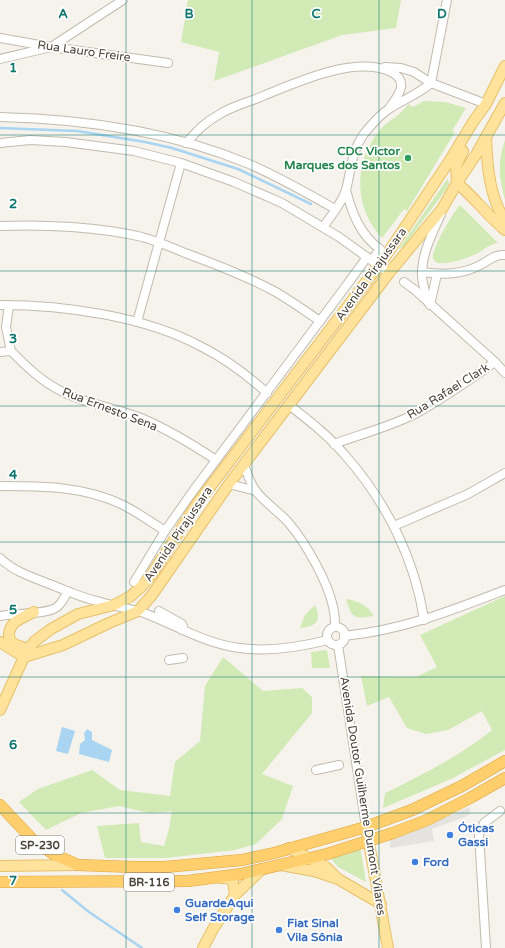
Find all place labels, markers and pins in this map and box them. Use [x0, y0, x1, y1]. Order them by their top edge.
place label: CDC Victor Marques dos Santos [284, 144, 400, 173]
marker: CDC Victor Marques dos Santos [403, 153, 413, 163]
place label: Óticas Gassi [458, 821, 494, 849]
marker: Óticas Gassi [445, 830, 455, 840]
place label: Ford [423, 855, 449, 869]
marker: Ford [410, 857, 420, 867]
place label: GuardeAqui Self Storage [185, 896, 255, 925]
marker: GuardeAqui Self Storage [172, 905, 182, 915]
place label: Fiat Sinal Vila Sônia [287, 916, 343, 944]
marker: Fiat Sinal Vila Sônia [274, 925, 284, 935]

